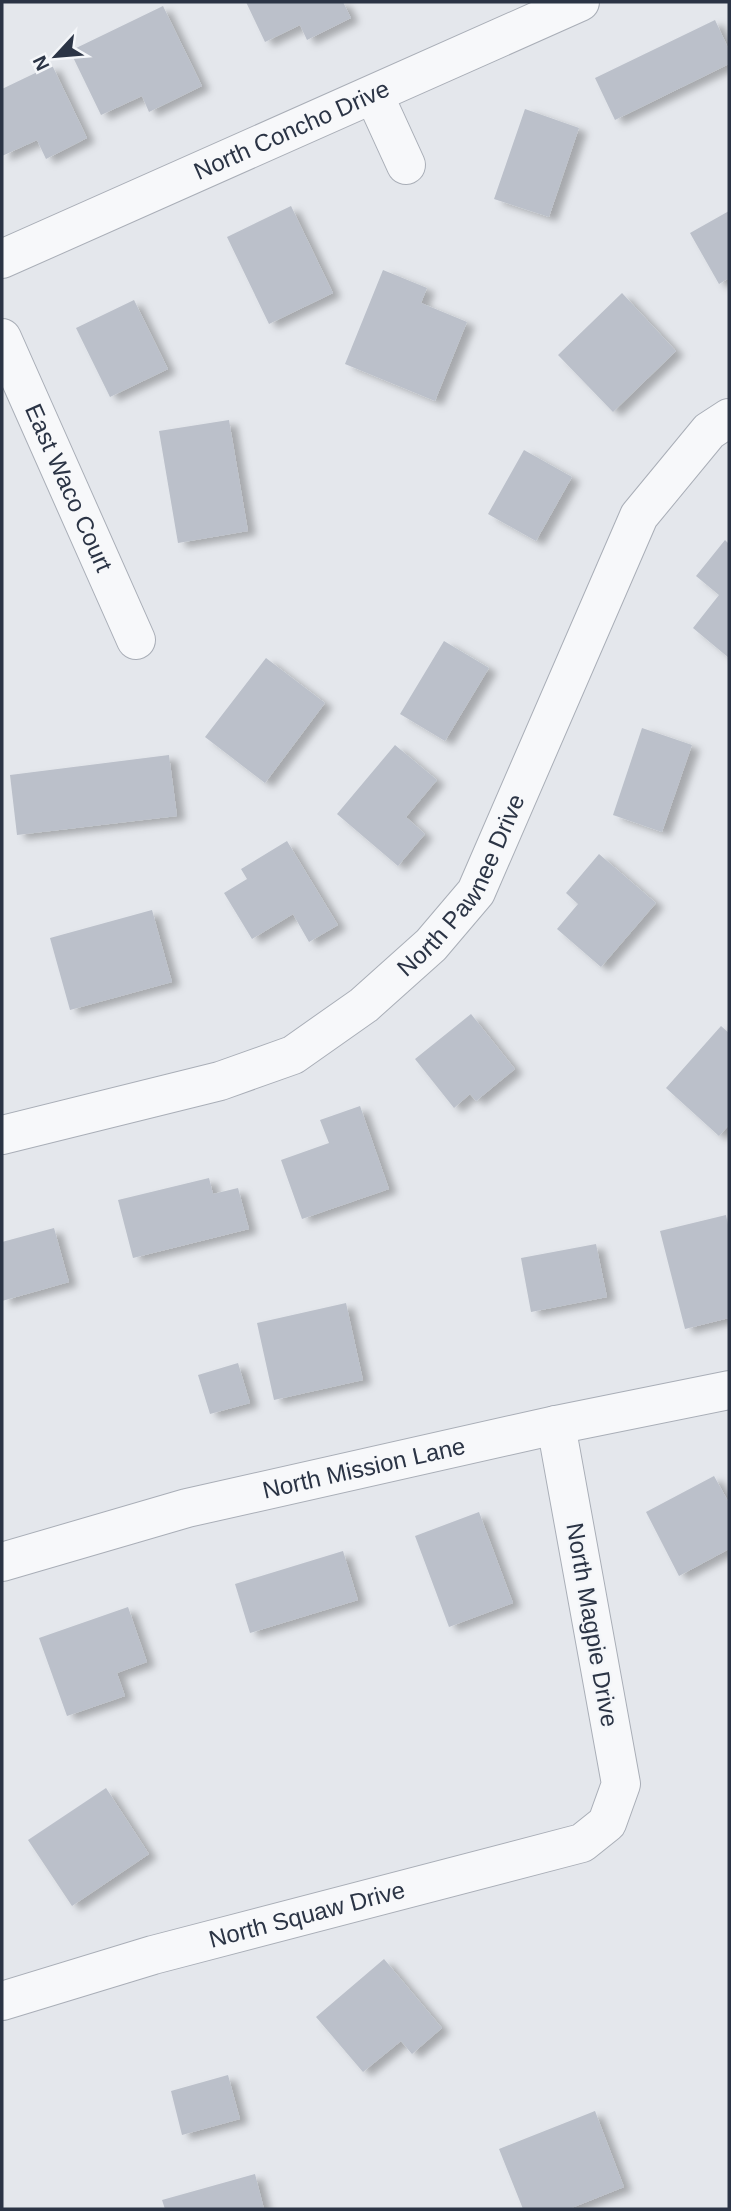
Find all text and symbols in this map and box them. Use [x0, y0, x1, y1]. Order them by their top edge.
north arrow [21, 21, 91, 91]
text: N [29, 52, 54, 74]
street label: North Concho Drive [190, 75, 393, 185]
street label: East Waco Court [20, 400, 118, 576]
street label: North Pawnee Drive [392, 790, 530, 982]
street label: North Mission Lane [260, 1432, 468, 1504]
street label: North Magpie Drive [561, 1521, 624, 1729]
street label: North Squaw Drive [206, 1876, 408, 1953]

